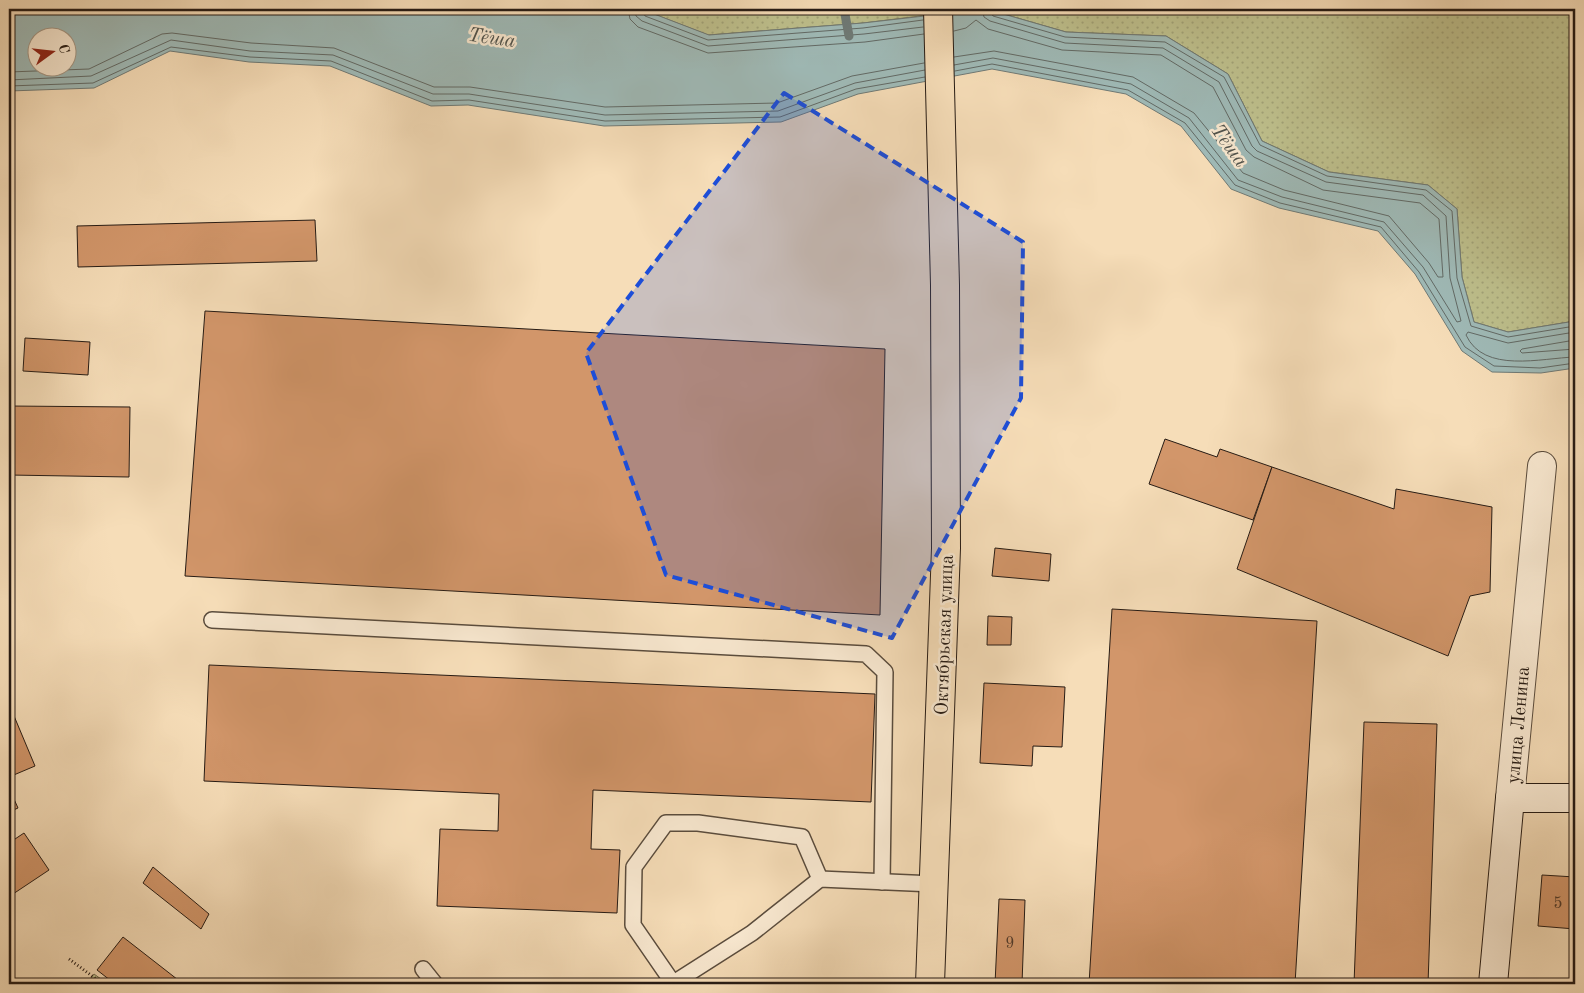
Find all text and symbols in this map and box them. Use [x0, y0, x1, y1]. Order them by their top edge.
water label: Тёша [467, 26, 517, 52]
north arrow [28, 28, 78, 78]
text: С [56, 43, 72, 55]
water label: Тёша [1206, 121, 1251, 172]
street label: Октябрьская улица [933, 554, 958, 716]
street label: улица Ленина [1505, 665, 1534, 785]
house number: 5 [1553, 896, 1563, 912]
house number: 9 [1005, 936, 1015, 952]

